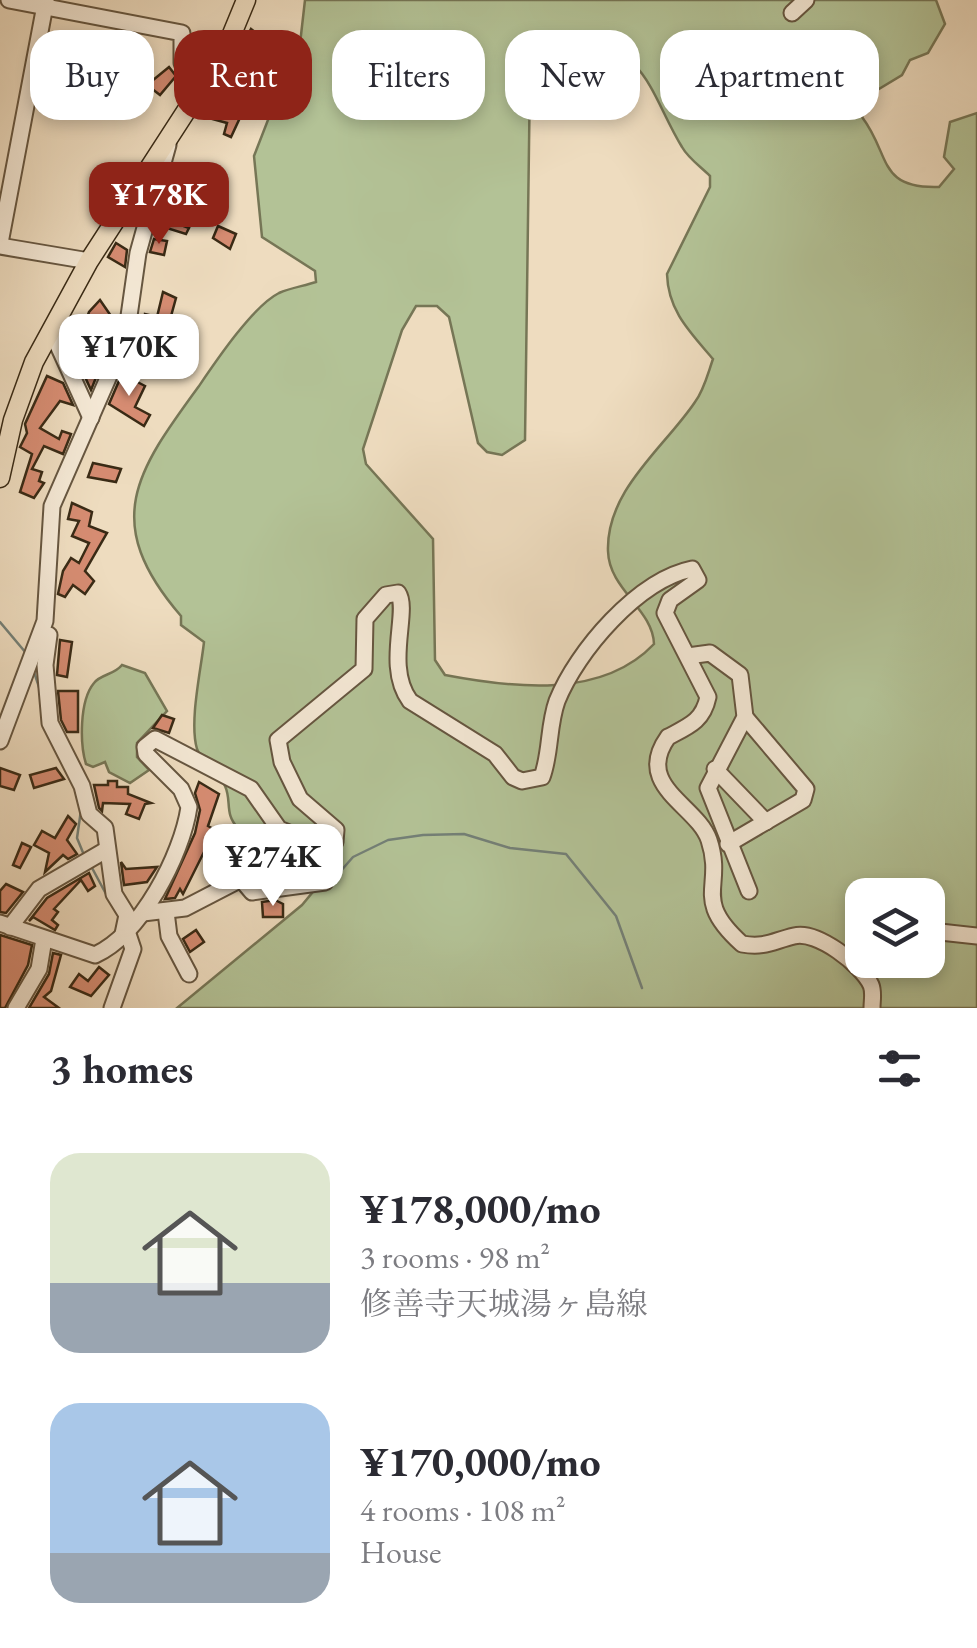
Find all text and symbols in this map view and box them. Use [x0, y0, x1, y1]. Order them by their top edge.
chip: Buy [30, 30, 154, 120]
chip: Rent [174, 30, 312, 120]
chip: Filters [332, 30, 485, 120]
chip: New [505, 30, 640, 120]
chip: Apartment [660, 30, 879, 120]
pin: ¥178K [89, 162, 229, 247]
text: ¥178K [111, 173, 207, 215]
pin: ¥170K [59, 314, 199, 399]
text: ¥170K [81, 325, 177, 367]
pin: ¥274K [203, 824, 343, 909]
text: ¥274K [225, 835, 321, 877]
map controls [845, 878, 945, 978]
button: layers [845, 878, 945, 978]
text: 3 homes [50, 1041, 193, 1096]
icon: filters [872, 1041, 927, 1096]
text: ¥178,000/mo [360, 1181, 601, 1236]
icon: home [130, 1193, 250, 1313]
text: 3 rooms · 98 m² [360, 1236, 550, 1278]
text: 修善寺天城湯ヶ島線 [360, 1283, 648, 1325]
text: ¥170,000/mo [360, 1434, 601, 1489]
icon: home [130, 1443, 250, 1563]
text: 4 rooms · 108 m² [360, 1489, 566, 1531]
text: House [360, 1531, 441, 1573]

